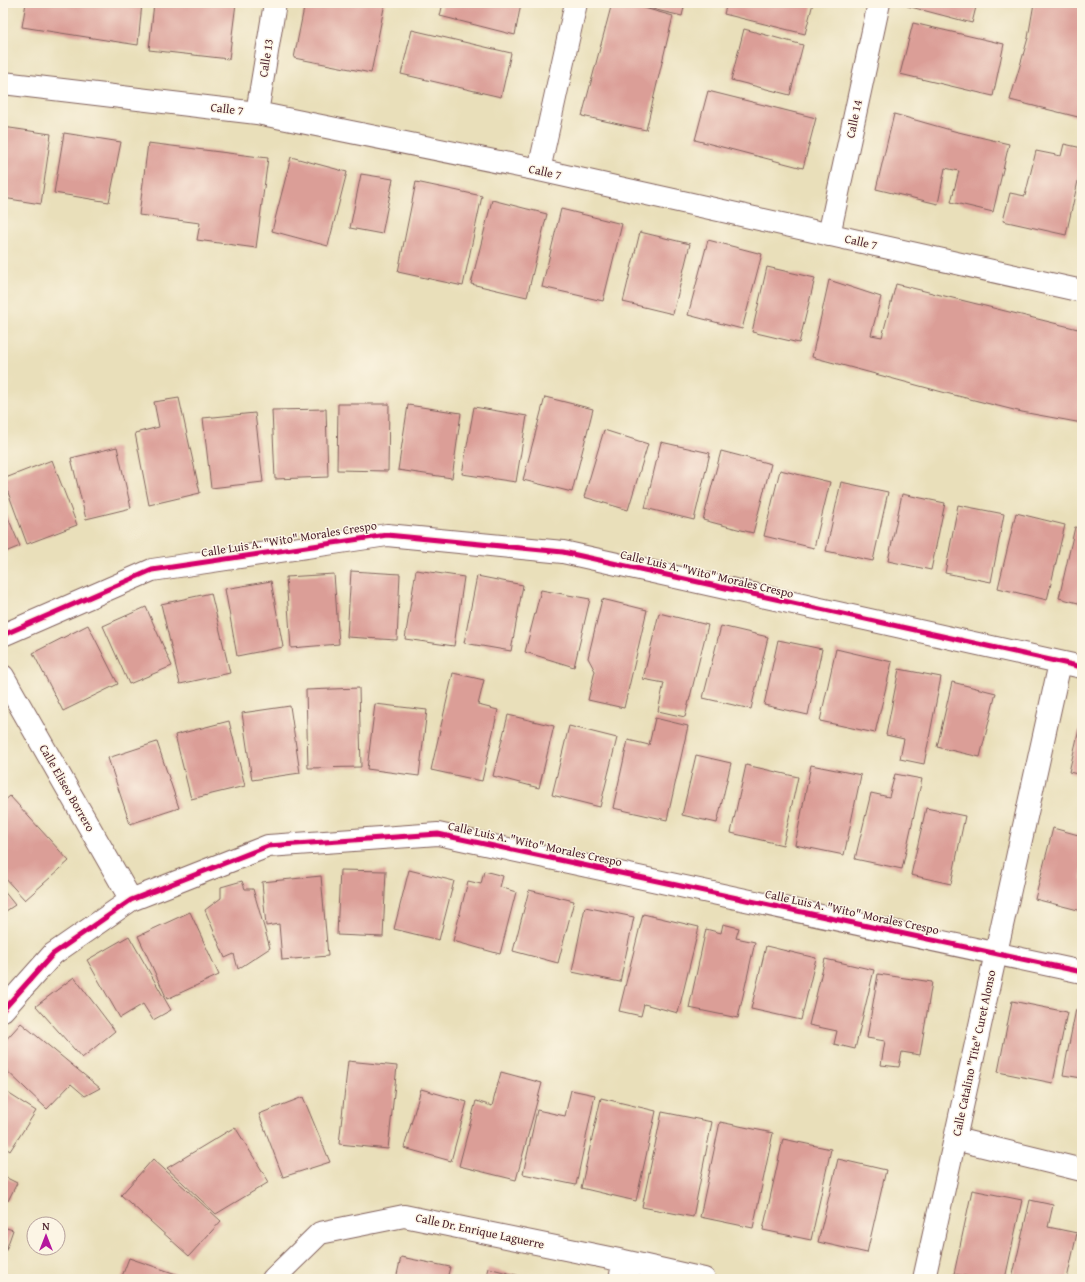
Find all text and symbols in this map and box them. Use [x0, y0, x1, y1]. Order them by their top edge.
street label: Calle 13 [254, 37, 277, 78]
street label: Calle 7 [210, 98, 245, 119]
street label: Calle 14 [841, 98, 866, 140]
street label: Calle 7 [527, 160, 563, 183]
street label: Calle 7 [843, 230, 879, 254]
street label: Calle Luis A. "Wito" Morales Crespo [200, 516, 378, 561]
street label: Calle Luis A. "Wito" Morales Crespo [619, 545, 795, 602]
street label: Calle Eliseo Borrero [35, 741, 99, 835]
street label: Calle Luis A. "Wito" Morales Crespo [447, 817, 624, 870]
street label: Calle Luis A. "Wito" Morales Crespo [764, 885, 941, 938]
street label: Calle Catalino "Tite" Curet Alonso [948, 968, 999, 1138]
street label: Calle Dr. Enrique Laguerre [414, 1209, 546, 1253]
north arrow [26, 1216, 66, 1256]
text: N [42, 1218, 50, 1234]

